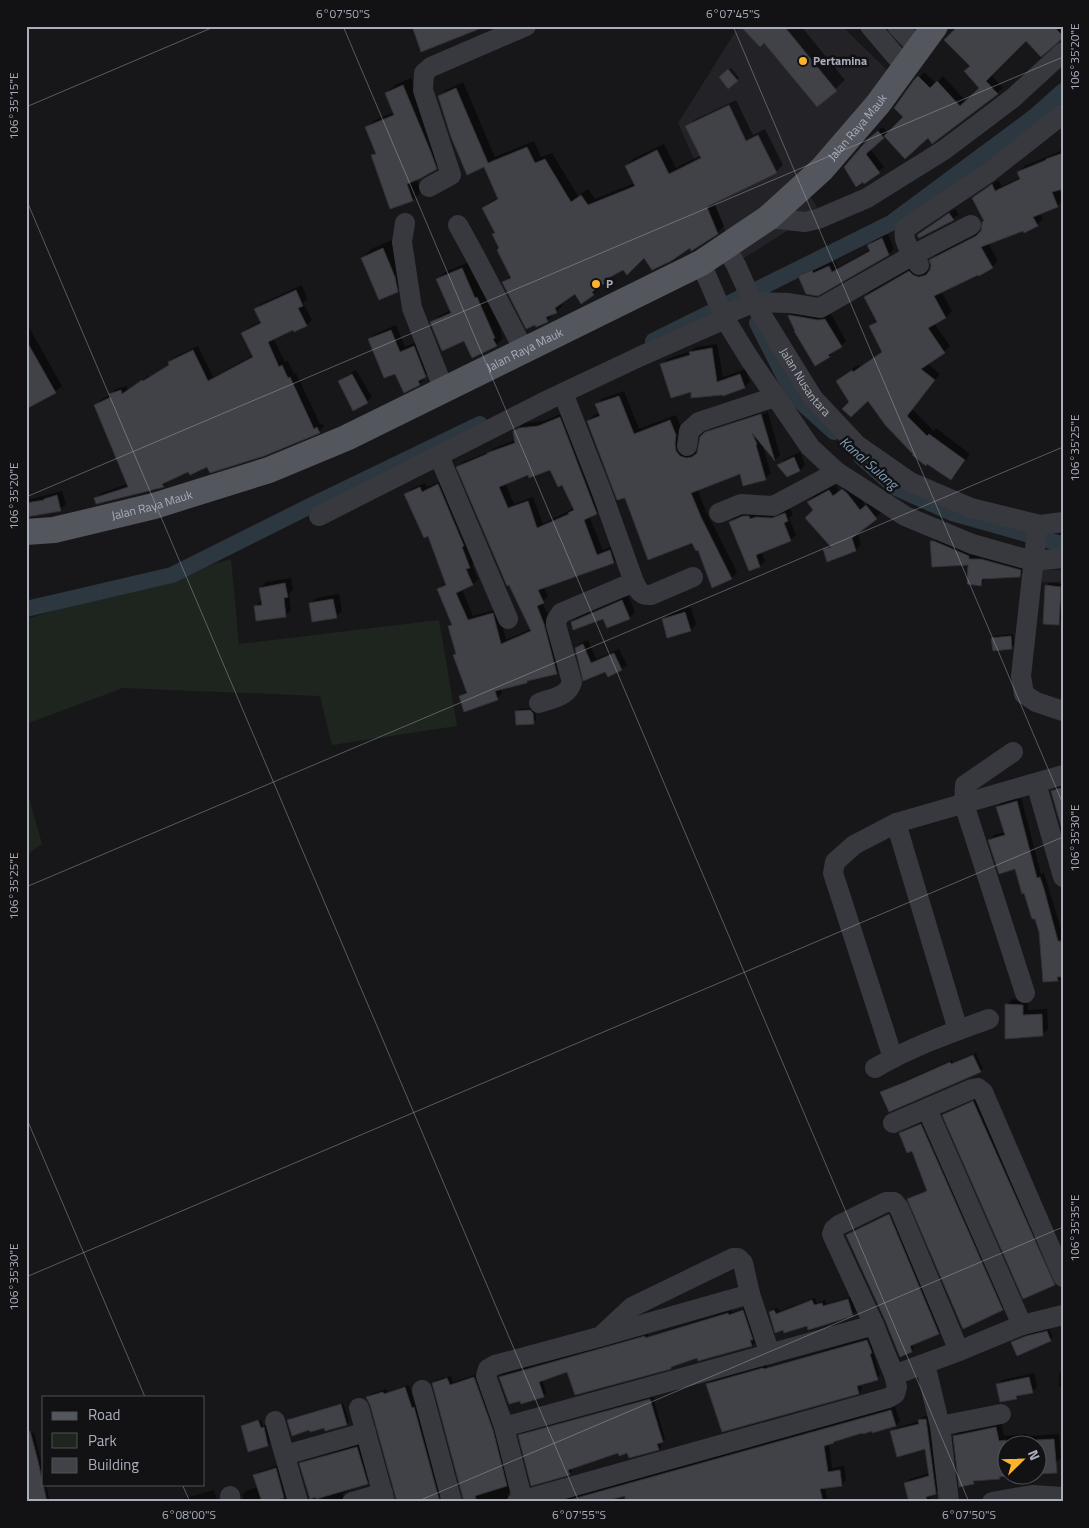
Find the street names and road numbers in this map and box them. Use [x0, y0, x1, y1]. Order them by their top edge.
street label: Jalan Raya Mauk [823, 89, 892, 165]
street label: Jalan Raya Mauk [483, 322, 566, 376]
street label: Jalan Nusantara [775, 344, 836, 421]
street label: Jalan Raya Mauk [109, 485, 195, 525]

